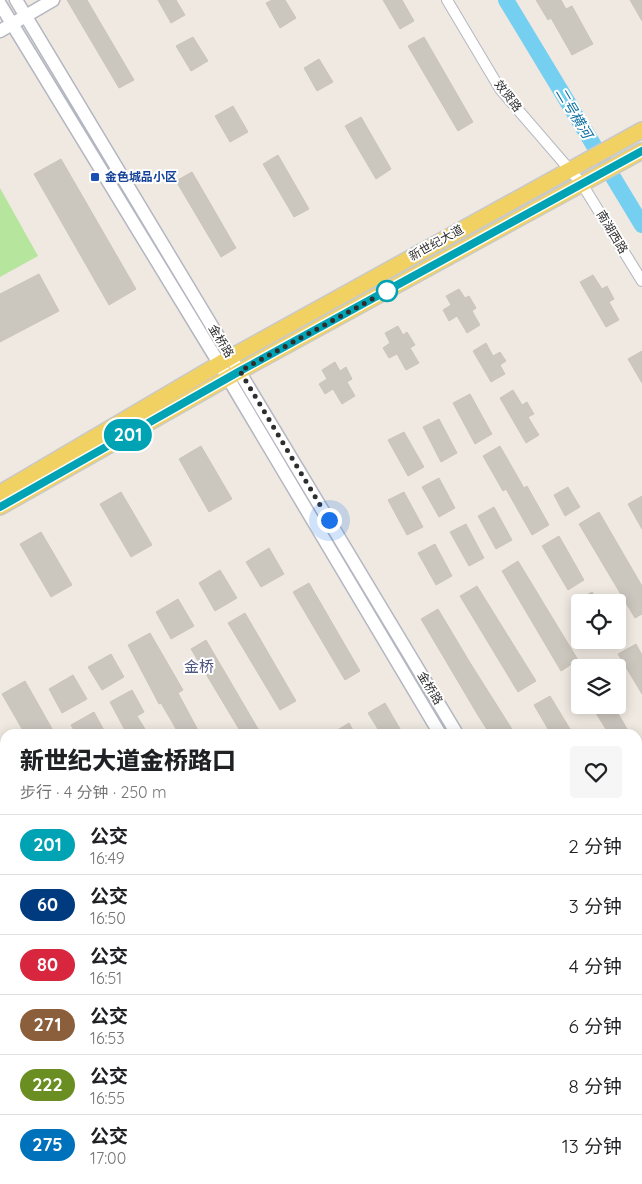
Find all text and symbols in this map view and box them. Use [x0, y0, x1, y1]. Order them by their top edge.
street label: 效贤路 [491, 77, 525, 114]
water label: 二号横河 [552, 84, 598, 144]
place label: 金色城品小区 [105, 169, 177, 184]
marker: 金色城品小区 [89, 171, 101, 183]
street label: 南湖西路 [594, 207, 631, 256]
street label: 新世纪大道 [406, 221, 466, 264]
unlabelled marker [376, 280, 398, 302]
street label: 金桥路 [206, 321, 237, 360]
line badge: 201 [99, 419, 157, 451]
text: 201 [114, 423, 142, 446]
your location [317, 508, 342, 533]
map controls [571, 594, 626, 714]
button: locate [571, 594, 626, 649]
district label: 金桥 [184, 657, 214, 676]
button: layers [571, 659, 626, 714]
street label: 金桥路 [415, 668, 446, 707]
text: 新世纪大道金桥路口 [20, 745, 236, 775]
button: heart [570, 746, 622, 798]
text: 步行 · 4 分钟 · 250 m [20, 782, 167, 802]
text: 公交 [90, 824, 128, 848]
text: 201 [33, 833, 62, 856]
text: 2 分钟 [568, 834, 622, 858]
text: 16:49 [90, 848, 125, 868]
text: 公交 [90, 884, 128, 908]
text: 60 [37, 893, 58, 916]
text: 3 分钟 [569, 894, 622, 918]
text: 16:50 [90, 908, 126, 928]
text: 公交 [90, 944, 128, 968]
text: 80 [37, 953, 58, 976]
text: 4 分钟 [569, 954, 622, 978]
text: 16:51 [90, 968, 122, 988]
text: 公交 [90, 1004, 128, 1028]
text: 271 [34, 1013, 61, 1036]
text: 6 分钟 [569, 1014, 622, 1038]
text: 16:53 [90, 1028, 125, 1048]
text: 公交 [90, 1064, 128, 1088]
text: 222 [32, 1073, 63, 1096]
text: 8 分钟 [569, 1074, 622, 1098]
text: 16:55 [90, 1088, 125, 1108]
text: 公交 [90, 1124, 128, 1148]
text: 275 [32, 1133, 63, 1156]
text: 13 分钟 [562, 1134, 622, 1158]
text: 17:00 [90, 1148, 126, 1168]

